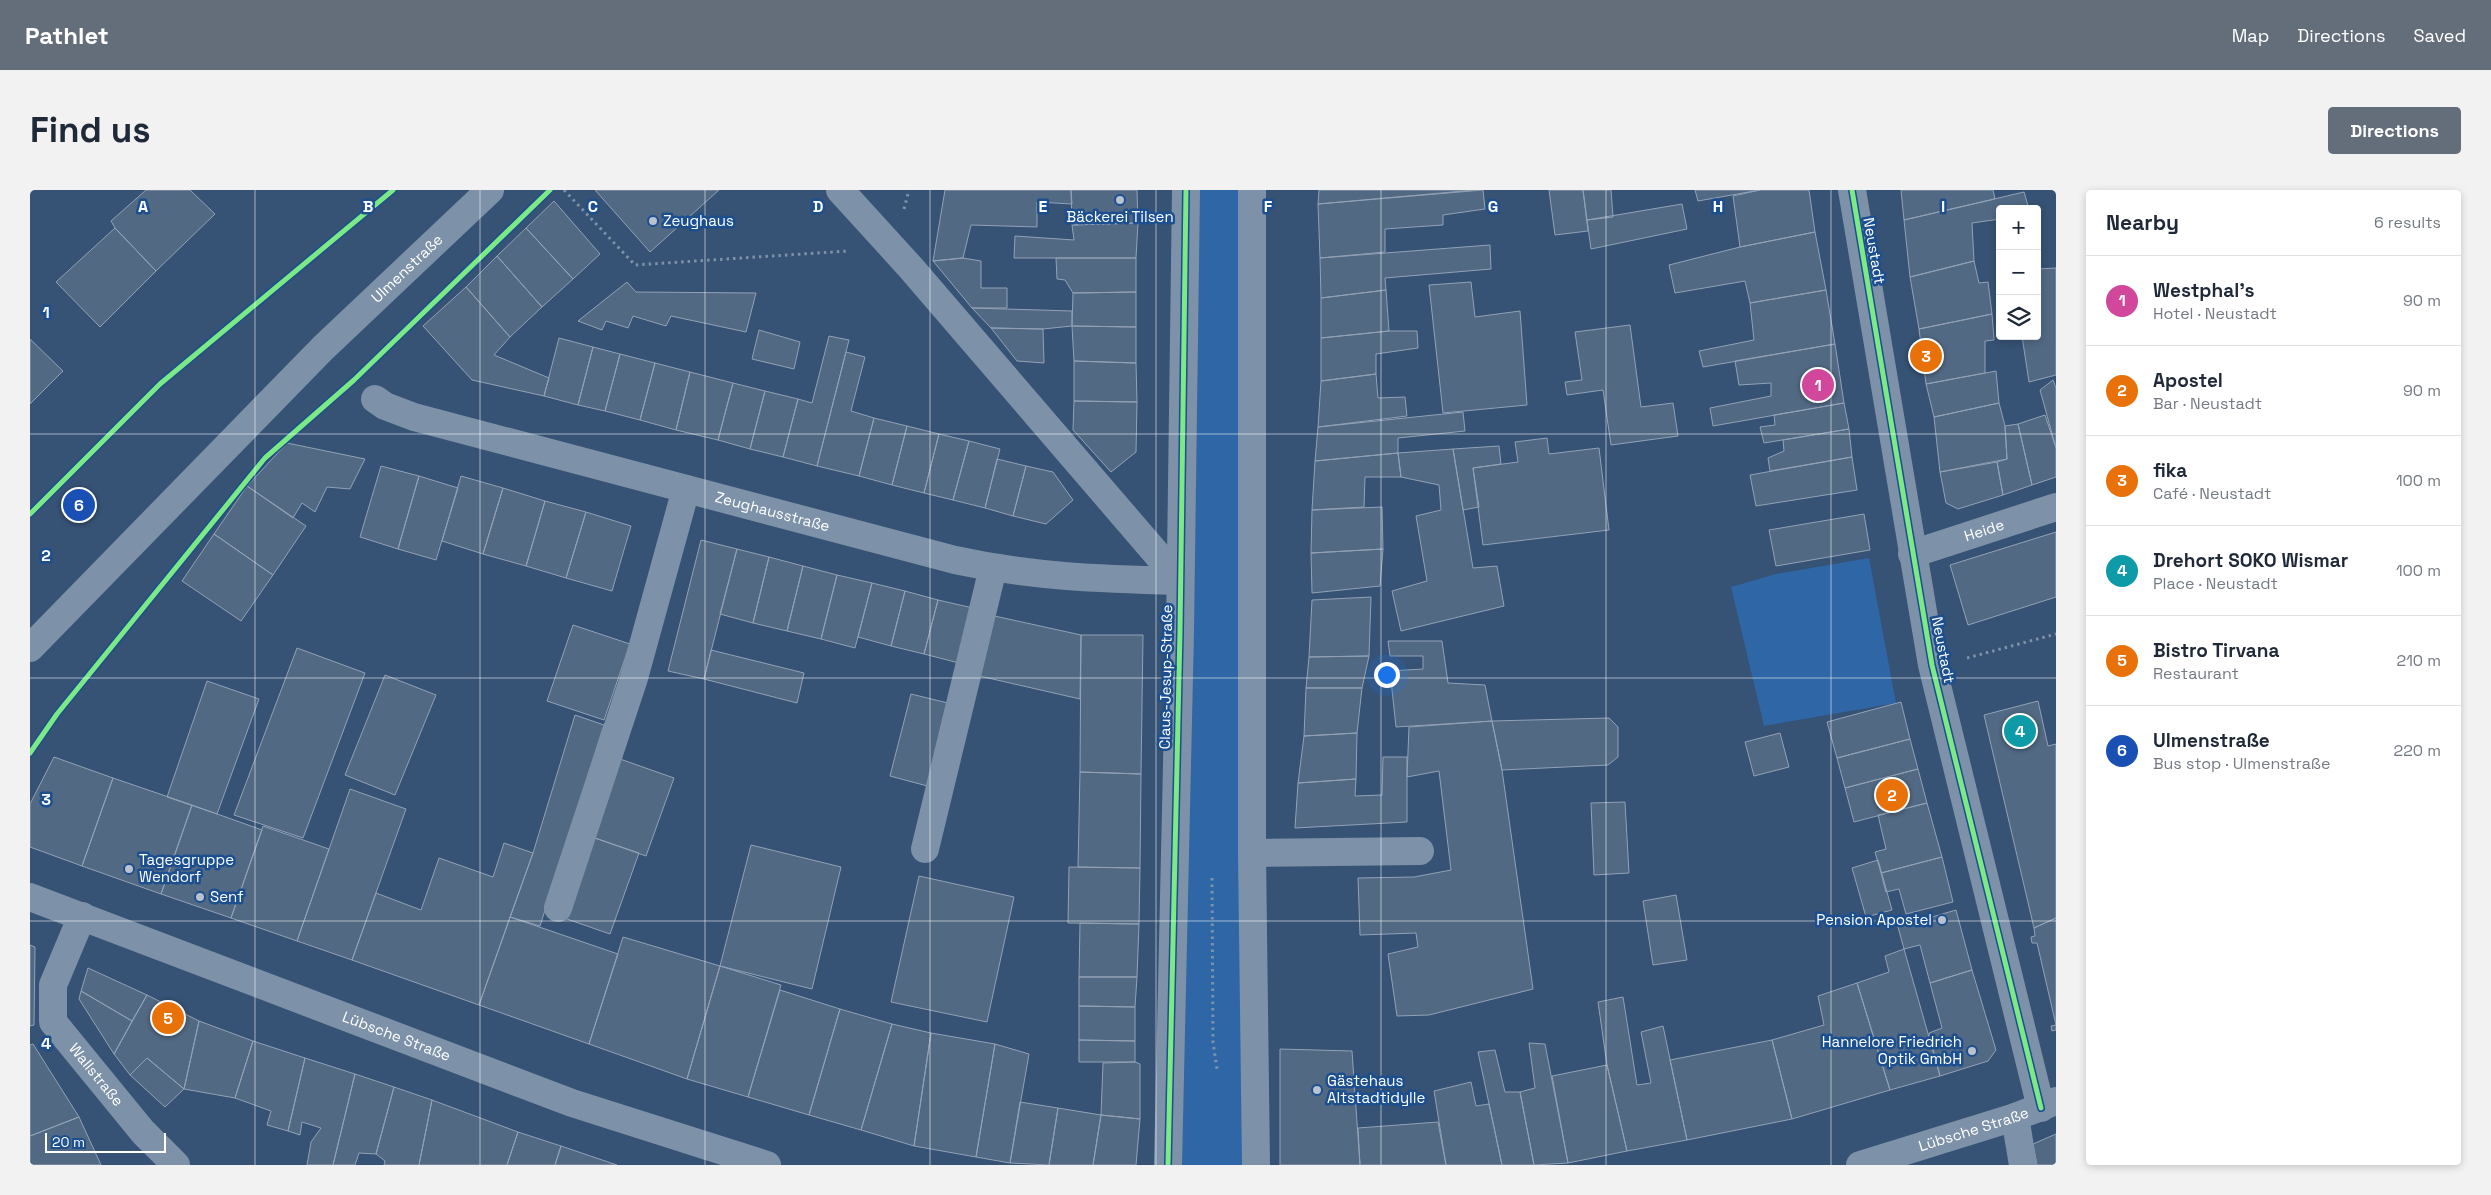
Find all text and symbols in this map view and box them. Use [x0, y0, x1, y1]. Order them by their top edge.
text: Pathlet [25, 20, 109, 51]
text: Map [2232, 24, 2269, 47]
text: Directions [2297, 24, 2386, 47]
text: Saved [2414, 24, 2466, 47]
button: Directions [2328, 107, 2461, 154]
text: Find us [30, 108, 151, 152]
marker: Bäckerei Tilsen [1114, 194, 1126, 206]
text: A [138, 196, 148, 217]
text: B [363, 196, 373, 217]
text: C [588, 196, 598, 217]
text: D [813, 196, 823, 217]
text: E [1039, 196, 1048, 217]
text: F [1264, 196, 1273, 217]
text: G [1488, 196, 1498, 217]
text: H [1713, 196, 1723, 217]
text: I [1941, 196, 1945, 217]
map controls [1996, 205, 2041, 340]
button: + [1996, 205, 2041, 250]
place label: Bäckerei Tilsen [1066, 207, 1174, 226]
text: Nearby [2106, 209, 2179, 236]
place label: Zeughaus [663, 211, 734, 230]
text: 6 results [2374, 212, 2441, 233]
marker: Zeughaus [647, 215, 659, 227]
street label: Neustadt [1859, 216, 1890, 286]
street label: Ulmenstraße [367, 230, 447, 307]
button: − [1996, 250, 2041, 295]
text: Westphal's [2153, 278, 2255, 303]
text: 1 [2118, 290, 2126, 311]
text: 90 m [2403, 290, 2441, 311]
button: layers [1996, 295, 2041, 340]
text: 1 [42, 302, 50, 323]
text: Hotel · Neustadt [2153, 303, 2277, 324]
pin: 3 [1910, 337, 1942, 375]
pin: 1 [1802, 366, 1834, 404]
text: Apostel [2153, 368, 2223, 393]
text: 2 [2117, 380, 2127, 401]
text: 90 m [2403, 380, 2441, 401]
text: Bar · Neustadt [2153, 393, 2262, 414]
text: fika [2153, 458, 2187, 483]
text: 3 [2117, 470, 2127, 491]
text: 100 m [2396, 470, 2441, 491]
text: Café · Neustadt [2153, 483, 2271, 504]
pin: 6 [63, 486, 95, 524]
street label: Zeughausstraße [713, 487, 832, 536]
street label: Heide [1962, 515, 2007, 545]
text: 2 [41, 545, 51, 566]
text: Drehort SOKO Wismar [2153, 548, 2348, 573]
text: 4 [2117, 560, 2127, 581]
text: 100 m [2396, 560, 2441, 581]
text: Place · Neustadt [2153, 573, 2278, 594]
street label: Claus-Jesup-Straße [1155, 604, 1176, 750]
street label: Neustadt [1928, 615, 1959, 685]
text: Bistro Tirvana [2153, 638, 2280, 663]
text: 5 [2117, 650, 2127, 671]
text: 210 m [2397, 650, 2441, 671]
your location [1374, 662, 1400, 688]
text: Restaurant [2153, 663, 2239, 684]
pin: 4 [2004, 712, 2036, 750]
text: Ulmenstraße [2153, 728, 2270, 753]
text: 6 [2117, 740, 2127, 761]
text: 220 m [2394, 740, 2441, 761]
text: Bus stop · Ulmenstraße [2153, 753, 2330, 774]
pin: 2 [1876, 776, 1908, 814]
text: 3 [41, 789, 51, 810]
place label: Tagesgruppe Wendorf [139, 850, 234, 886]
marker: Tagesgruppe Wendorf [123, 863, 135, 875]
place label: Senf [210, 887, 244, 906]
marker: Senf [194, 891, 206, 903]
place label: Pension Apostel [1816, 910, 1932, 929]
marker: Pension Apostel [1936, 914, 1948, 926]
pin: 5 [152, 999, 184, 1037]
street label: Lübsche Straße [340, 1007, 454, 1065]
place label: Hannelore Friedrich Optik GmbH [1822, 1032, 1962, 1068]
text: 4 [41, 1033, 51, 1054]
street label: Wallstraße [65, 1039, 128, 1110]
marker: Hannelore Friedrich Optik GmbH [1966, 1045, 1978, 1057]
place label: Gästehaus Altstadtidylle [1327, 1071, 1425, 1107]
marker: Gästehaus Altstadtidylle [1311, 1084, 1323, 1096]
street label: Lübsche Straße [1916, 1103, 2031, 1155]
scale bar [45, 1130, 166, 1153]
text: 20 m [52, 1133, 85, 1151]

